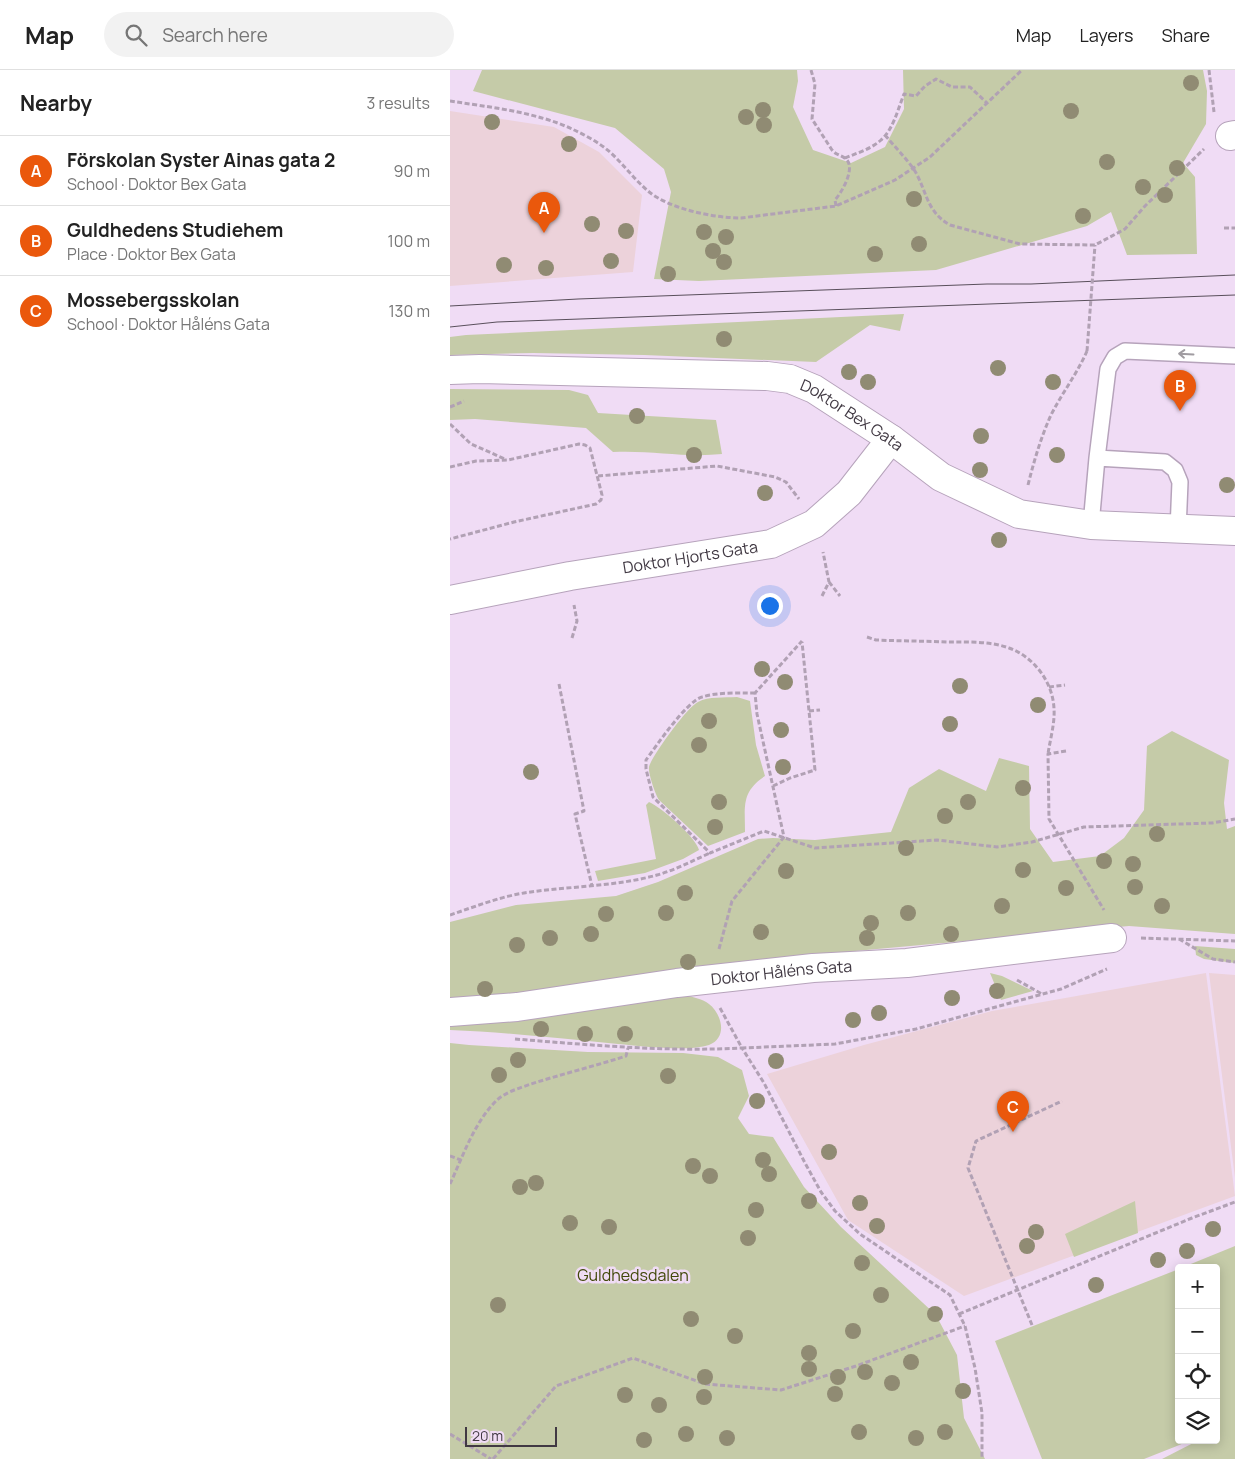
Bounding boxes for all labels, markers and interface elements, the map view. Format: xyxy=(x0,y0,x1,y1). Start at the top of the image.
search box xyxy=(104,12,454,57)
text: Map xyxy=(25,18,74,51)
icon: search xyxy=(122,21,150,49)
text: Search here xyxy=(162,22,268,48)
text: Map xyxy=(1016,23,1051,47)
text: Layers xyxy=(1079,23,1133,47)
text: Share xyxy=(1161,23,1210,47)
text: Nearby xyxy=(20,89,92,117)
text: 3 results xyxy=(367,92,430,114)
text: Förskolan Syster Ainas gata 2 xyxy=(67,147,335,173)
text: A xyxy=(31,160,41,182)
text: 90 m xyxy=(394,160,430,182)
text: School · Doktor Bex Gata xyxy=(67,173,247,195)
pin: A xyxy=(528,192,560,233)
text: Guldhedens Studiehem xyxy=(67,217,283,243)
text: B xyxy=(31,230,41,252)
text: 100 m xyxy=(387,230,430,252)
text: Place · Doktor Bex Gata xyxy=(67,243,236,265)
text: Mossebergsskolan xyxy=(67,287,239,313)
text: C xyxy=(30,300,42,322)
text: 130 m xyxy=(388,300,430,322)
text: School · Doktor Håléns Gata xyxy=(67,313,270,335)
one-way arrow xyxy=(1179,349,1195,359)
pin: B xyxy=(1164,370,1196,411)
street label: Doktor Bex Gata xyxy=(797,374,908,456)
street label: Doktor Hjorts Gata xyxy=(621,535,759,578)
your location xyxy=(757,593,783,619)
street label: Doktor Håléns Gata xyxy=(710,955,853,990)
pin: C xyxy=(997,1091,1029,1132)
park label: Guldhedsdalen xyxy=(577,1264,689,1286)
map controls xyxy=(1175,1264,1220,1444)
button: + xyxy=(1175,1264,1220,1309)
button: − xyxy=(1175,1309,1220,1354)
button: locate xyxy=(1175,1354,1220,1399)
button: layers xyxy=(1175,1399,1220,1444)
scale bar xyxy=(465,1424,558,1447)
text: 20 m xyxy=(472,1426,503,1445)

